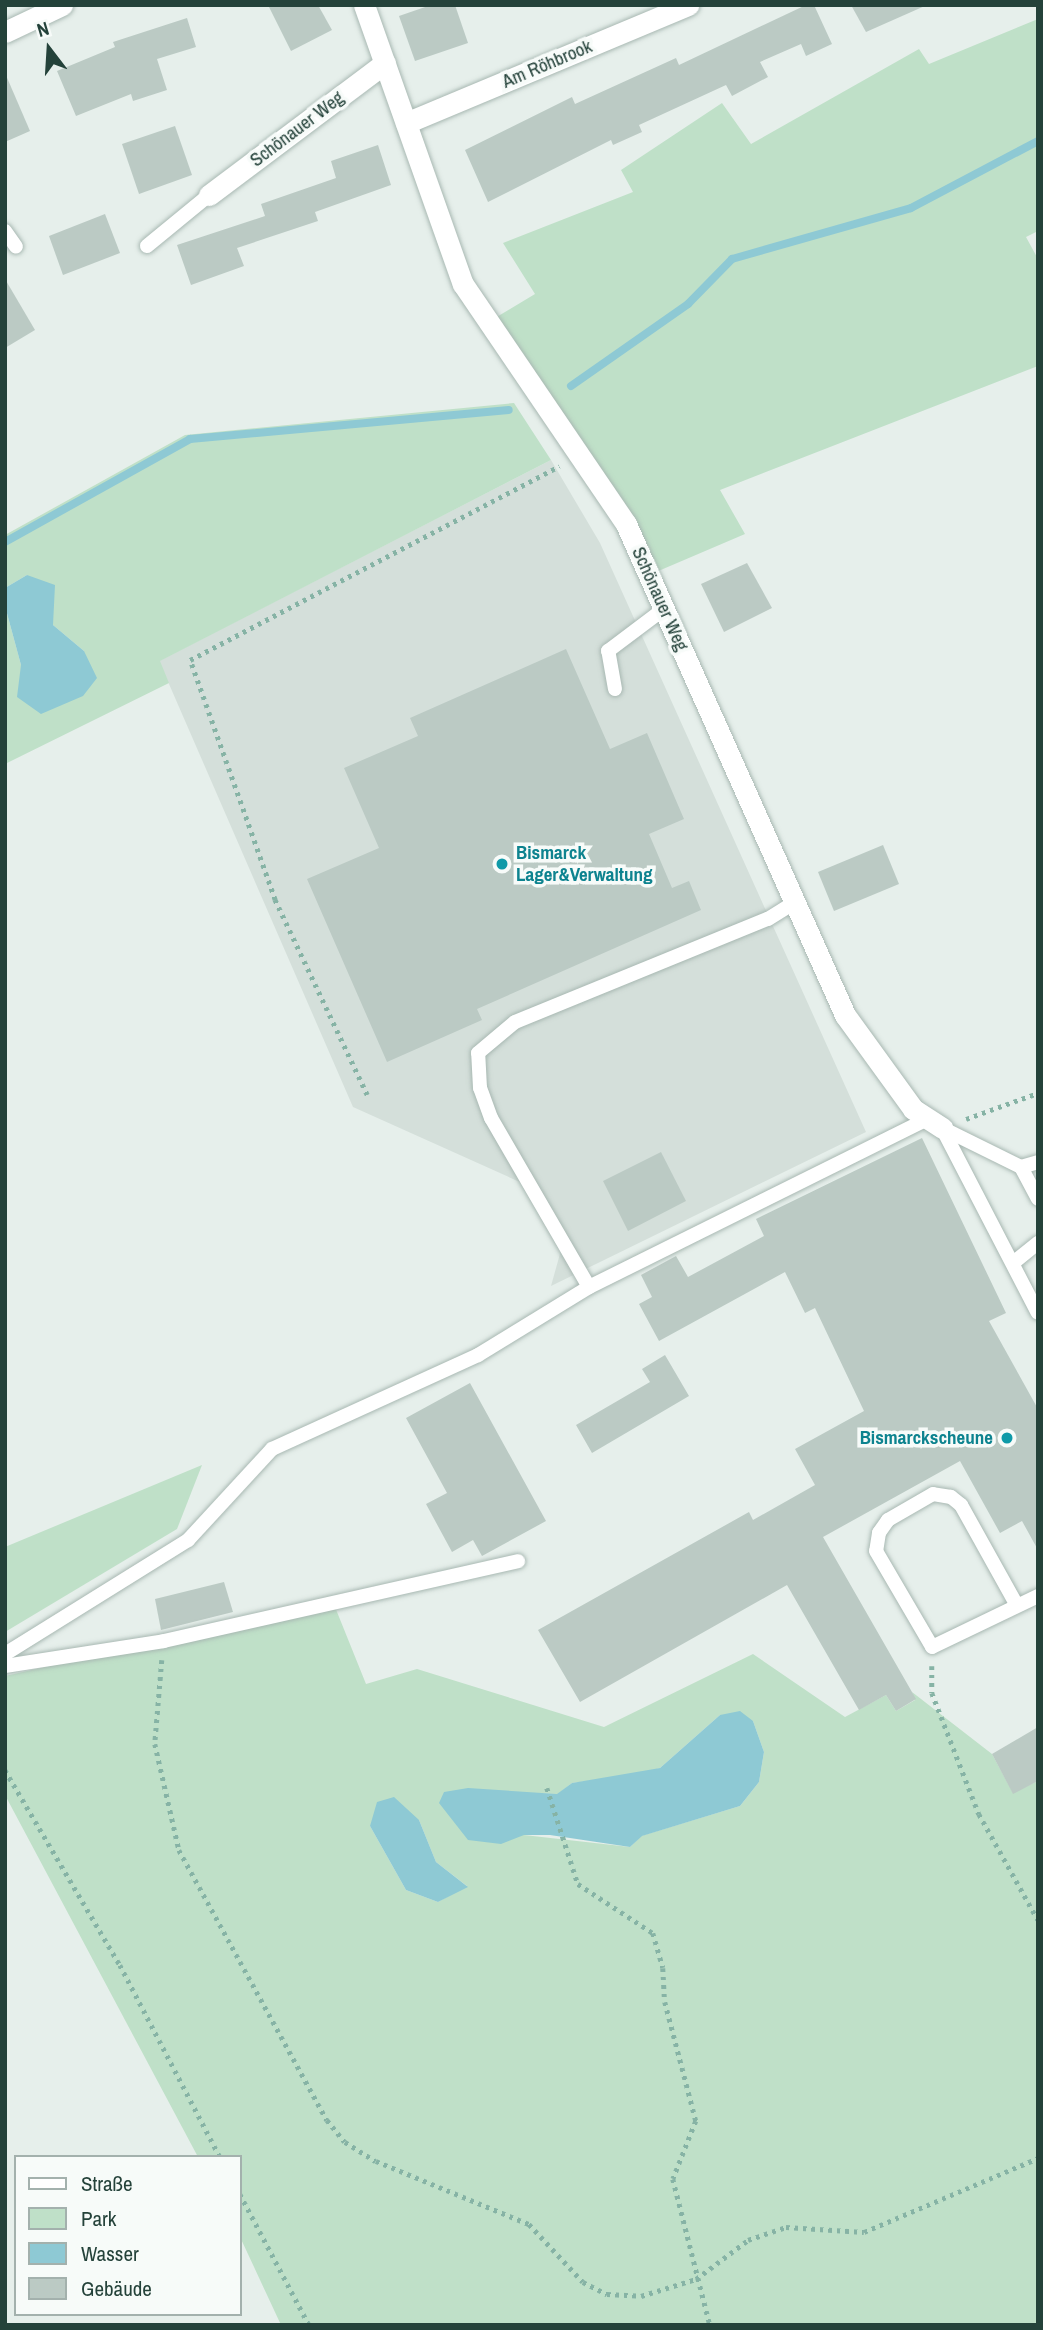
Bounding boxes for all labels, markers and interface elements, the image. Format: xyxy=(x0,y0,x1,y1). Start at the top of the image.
north arrow xyxy=(14,14,84,84)
text: N xyxy=(34,15,52,43)
street label: Am Röhbrook xyxy=(499,35,595,93)
street label: Schönauer Weg xyxy=(246,86,348,172)
street label: Schönauer Weg xyxy=(627,543,693,655)
place label: Bismarck Lager&Verwaltung xyxy=(516,842,653,886)
marker: Bismarck Lager&Verwaltung xyxy=(494,856,510,872)
place label: Bismarckscheune xyxy=(860,1427,993,1449)
marker: Bismarckscheune xyxy=(999,1430,1015,1446)
legend xyxy=(14,2155,242,2316)
text: Straße xyxy=(81,2169,133,2198)
text: Park xyxy=(81,2204,116,2233)
text: Wasser xyxy=(81,2239,139,2268)
text: Gebäude xyxy=(81,2274,152,2303)

